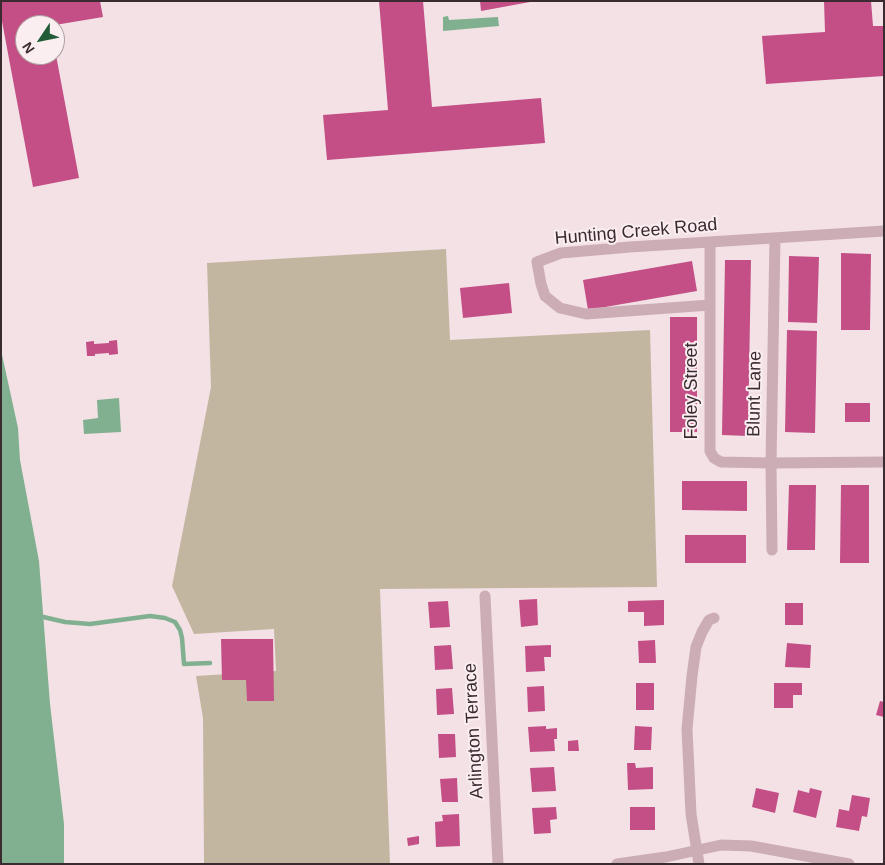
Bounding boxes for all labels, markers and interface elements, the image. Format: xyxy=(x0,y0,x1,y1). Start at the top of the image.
north arrow xyxy=(15,15,65,65)
text: N xyxy=(19,39,38,56)
street label: Hunting Creek Road xyxy=(554,214,718,250)
street label: Foley Street xyxy=(681,342,703,440)
street label: Blunt Lane xyxy=(743,351,767,437)
street label: Arlington Terrace xyxy=(460,662,488,800)

